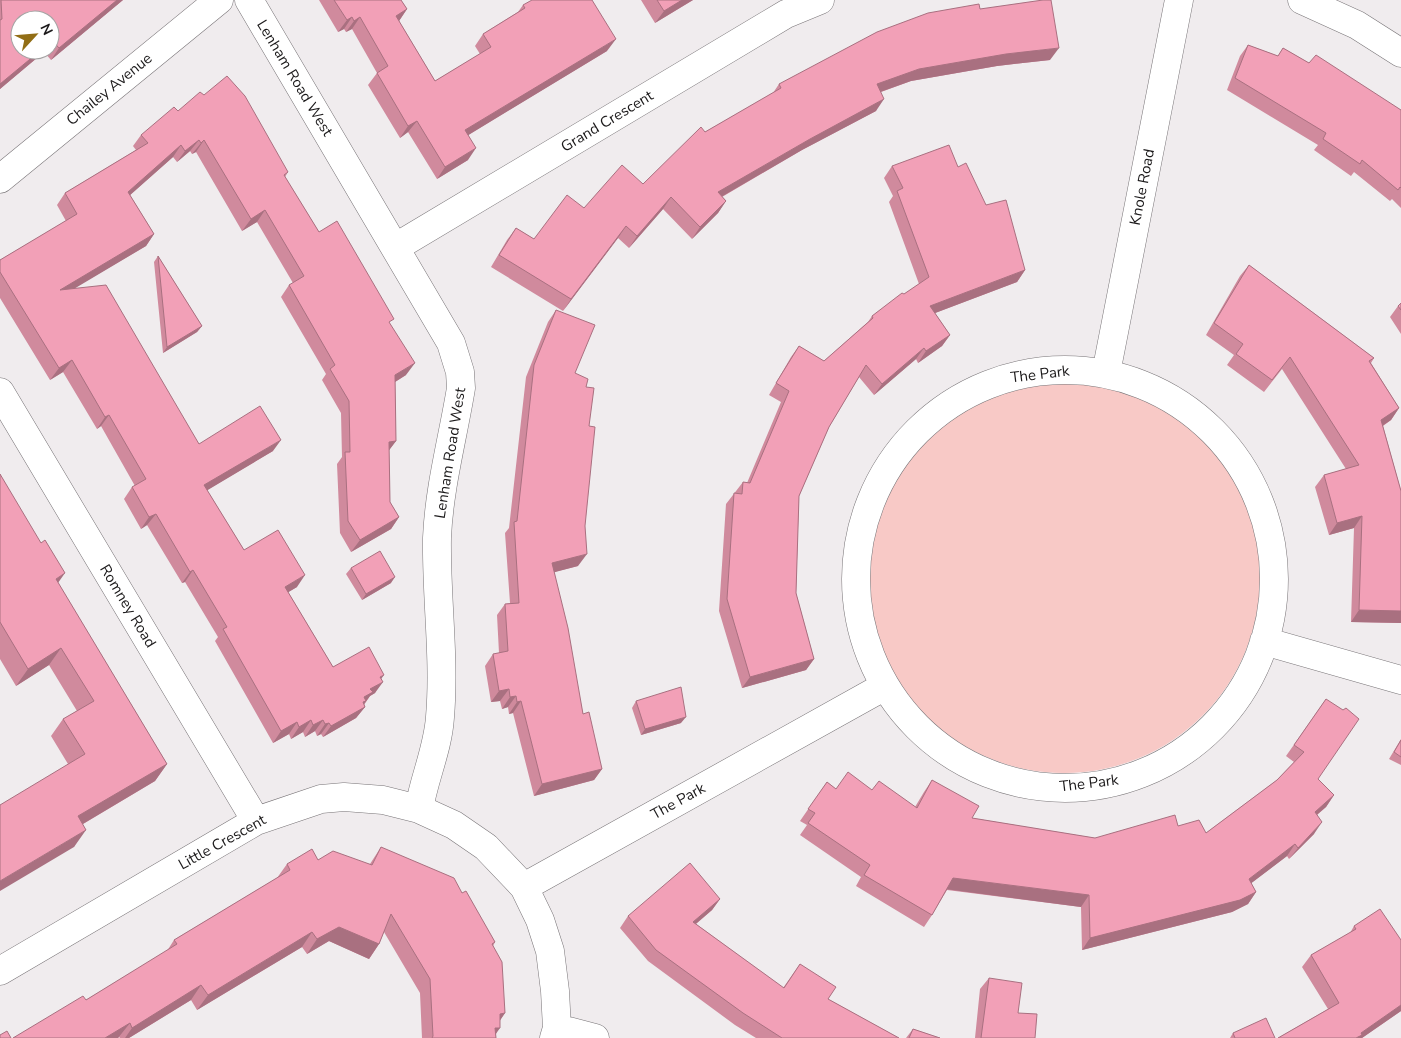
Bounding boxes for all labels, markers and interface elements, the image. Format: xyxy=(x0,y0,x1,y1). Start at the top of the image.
north arrow xyxy=(10,10,60,60)
street label: Lenham Road West xyxy=(252,16,338,141)
text: N xyxy=(35,21,57,38)
street label: Chailey Avenue xyxy=(62,48,156,130)
street label: Grand Crescent xyxy=(557,85,658,156)
street label: Knole Road xyxy=(1125,147,1159,227)
street label: The Park xyxy=(1009,360,1071,388)
street label: Lenham Road West xyxy=(430,385,470,520)
street label: Romney Road xyxy=(95,561,161,651)
street label: The Park xyxy=(1058,769,1120,797)
street label: The Park xyxy=(647,778,709,824)
street label: Little Crescent xyxy=(175,809,270,874)

